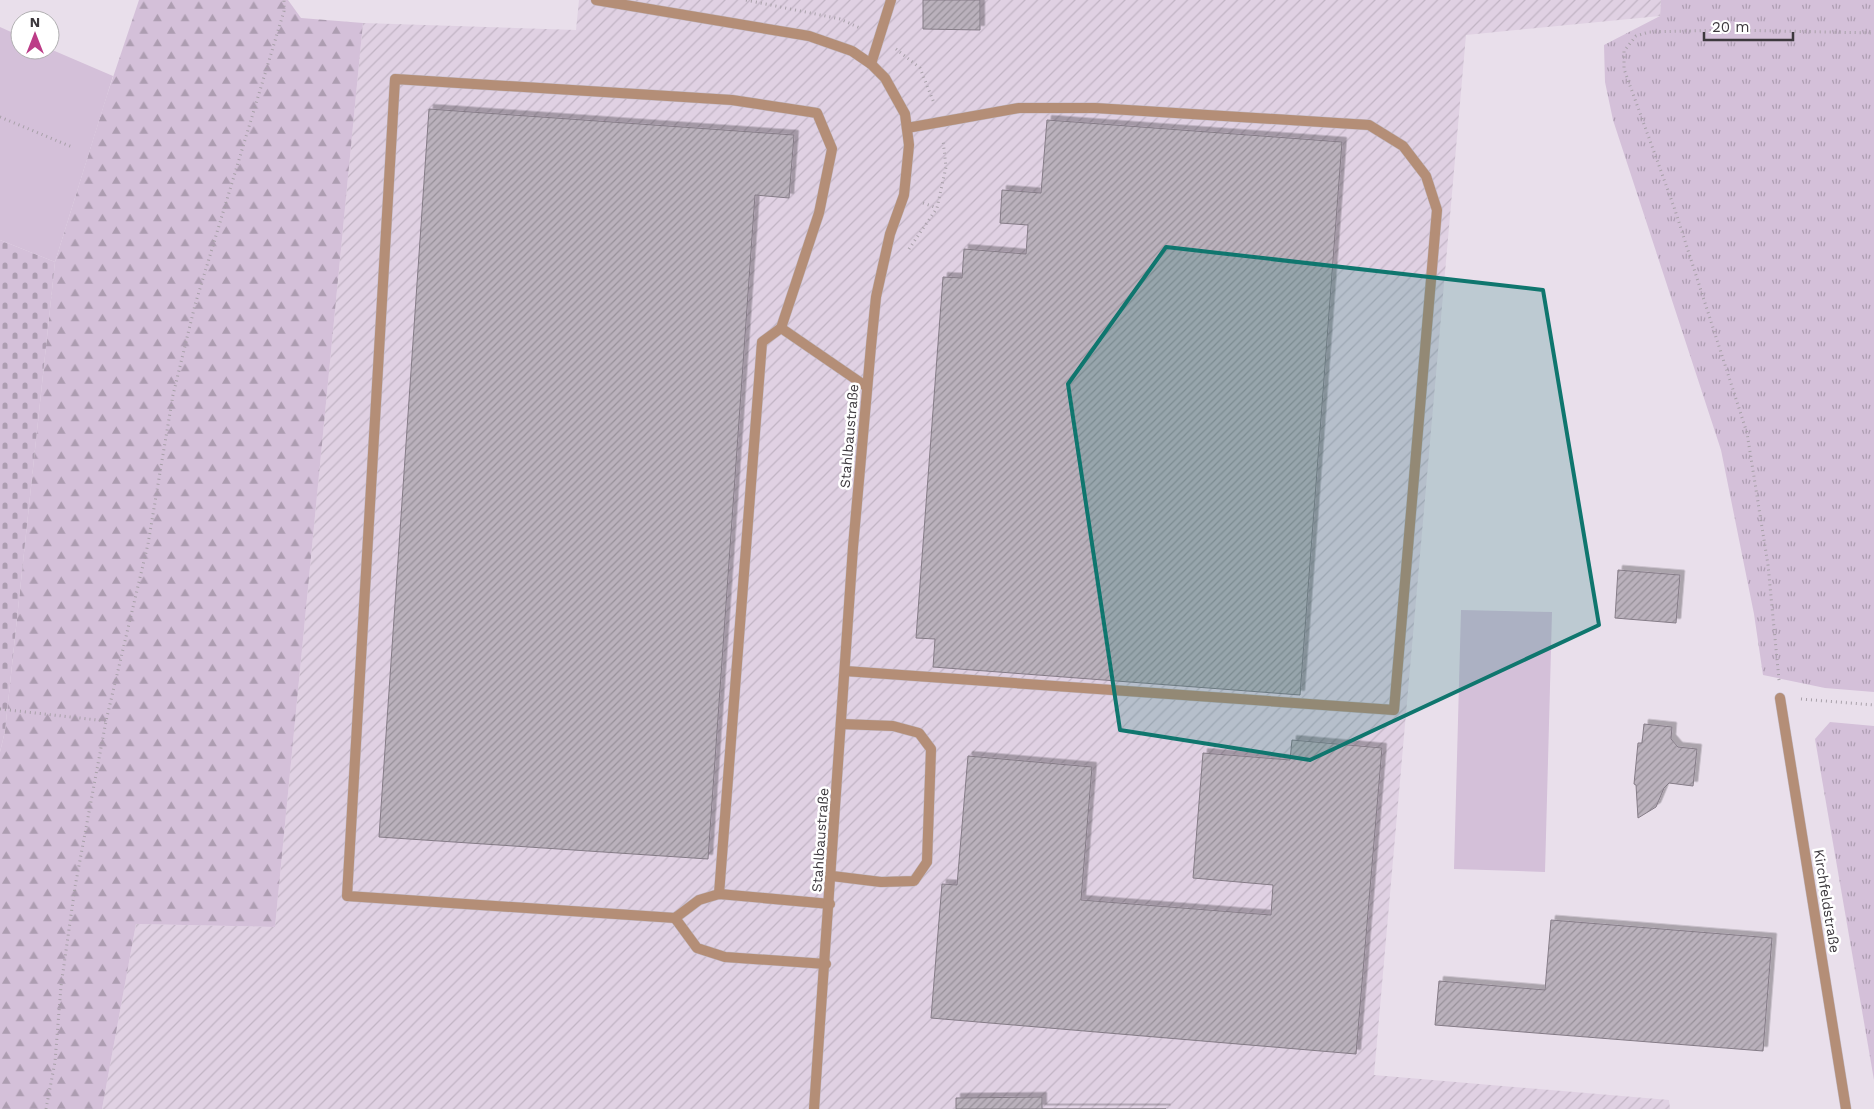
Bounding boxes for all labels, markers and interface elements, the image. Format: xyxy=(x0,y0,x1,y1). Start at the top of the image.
north arrow xyxy=(10,10,60,60)
scale bar xyxy=(1704,10,1793,42)
text: N xyxy=(30,14,40,30)
text: 20 m xyxy=(1712,18,1750,36)
street label: Stahlbaustraße xyxy=(836,383,862,489)
street label: Stahlbaustraße xyxy=(808,787,832,893)
street label: Kirchfeldstraße xyxy=(1811,848,1843,954)

